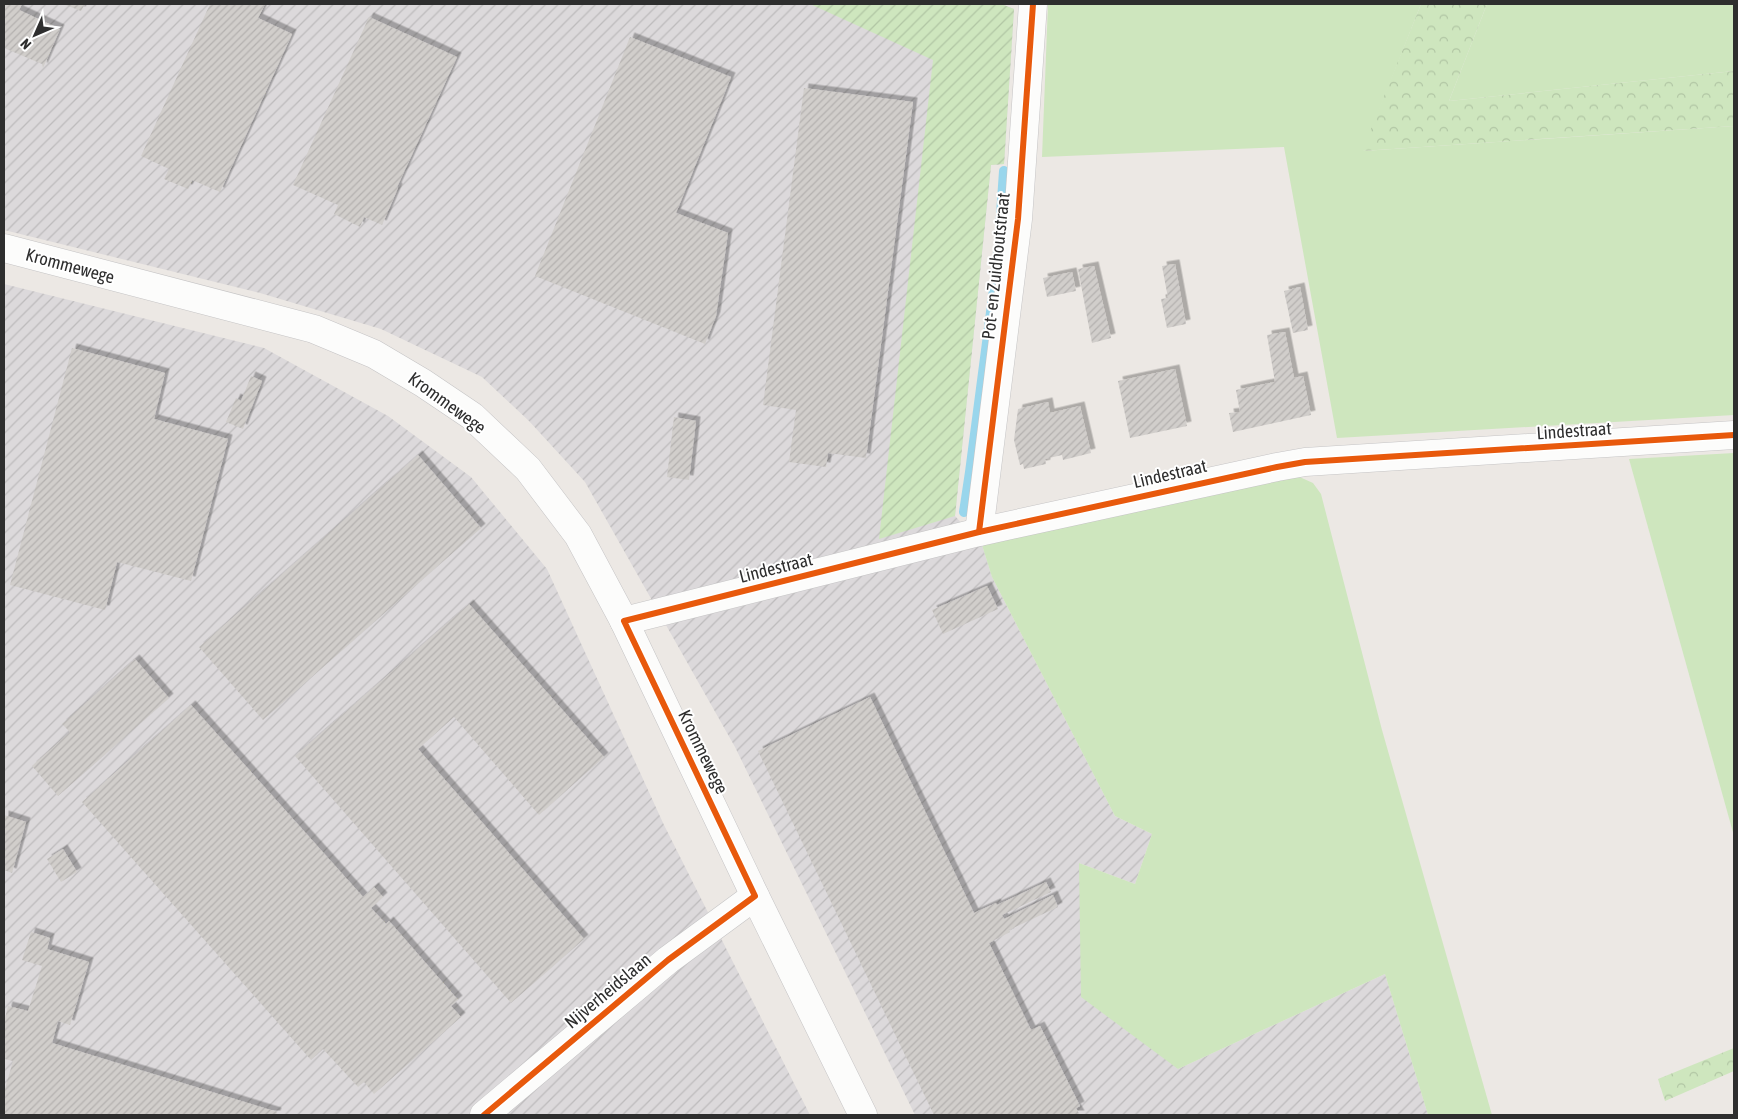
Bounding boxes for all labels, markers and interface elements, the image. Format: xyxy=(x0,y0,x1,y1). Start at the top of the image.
north arrow xyxy=(10,10,60,60)
text: N xyxy=(17,36,34,53)
street label: Pot- en Zuidhoutstraat xyxy=(977,191,1014,340)
street label: Krommewege xyxy=(24,244,117,287)
street label: Krommewege xyxy=(404,367,490,438)
street label: Lindestraat xyxy=(1536,417,1612,444)
street label: Lindestraat xyxy=(1131,455,1209,492)
street label: Lindestraat xyxy=(737,548,815,587)
street label: Krommewege xyxy=(674,706,733,797)
street label: Nijverheidslaan xyxy=(560,949,655,1033)

